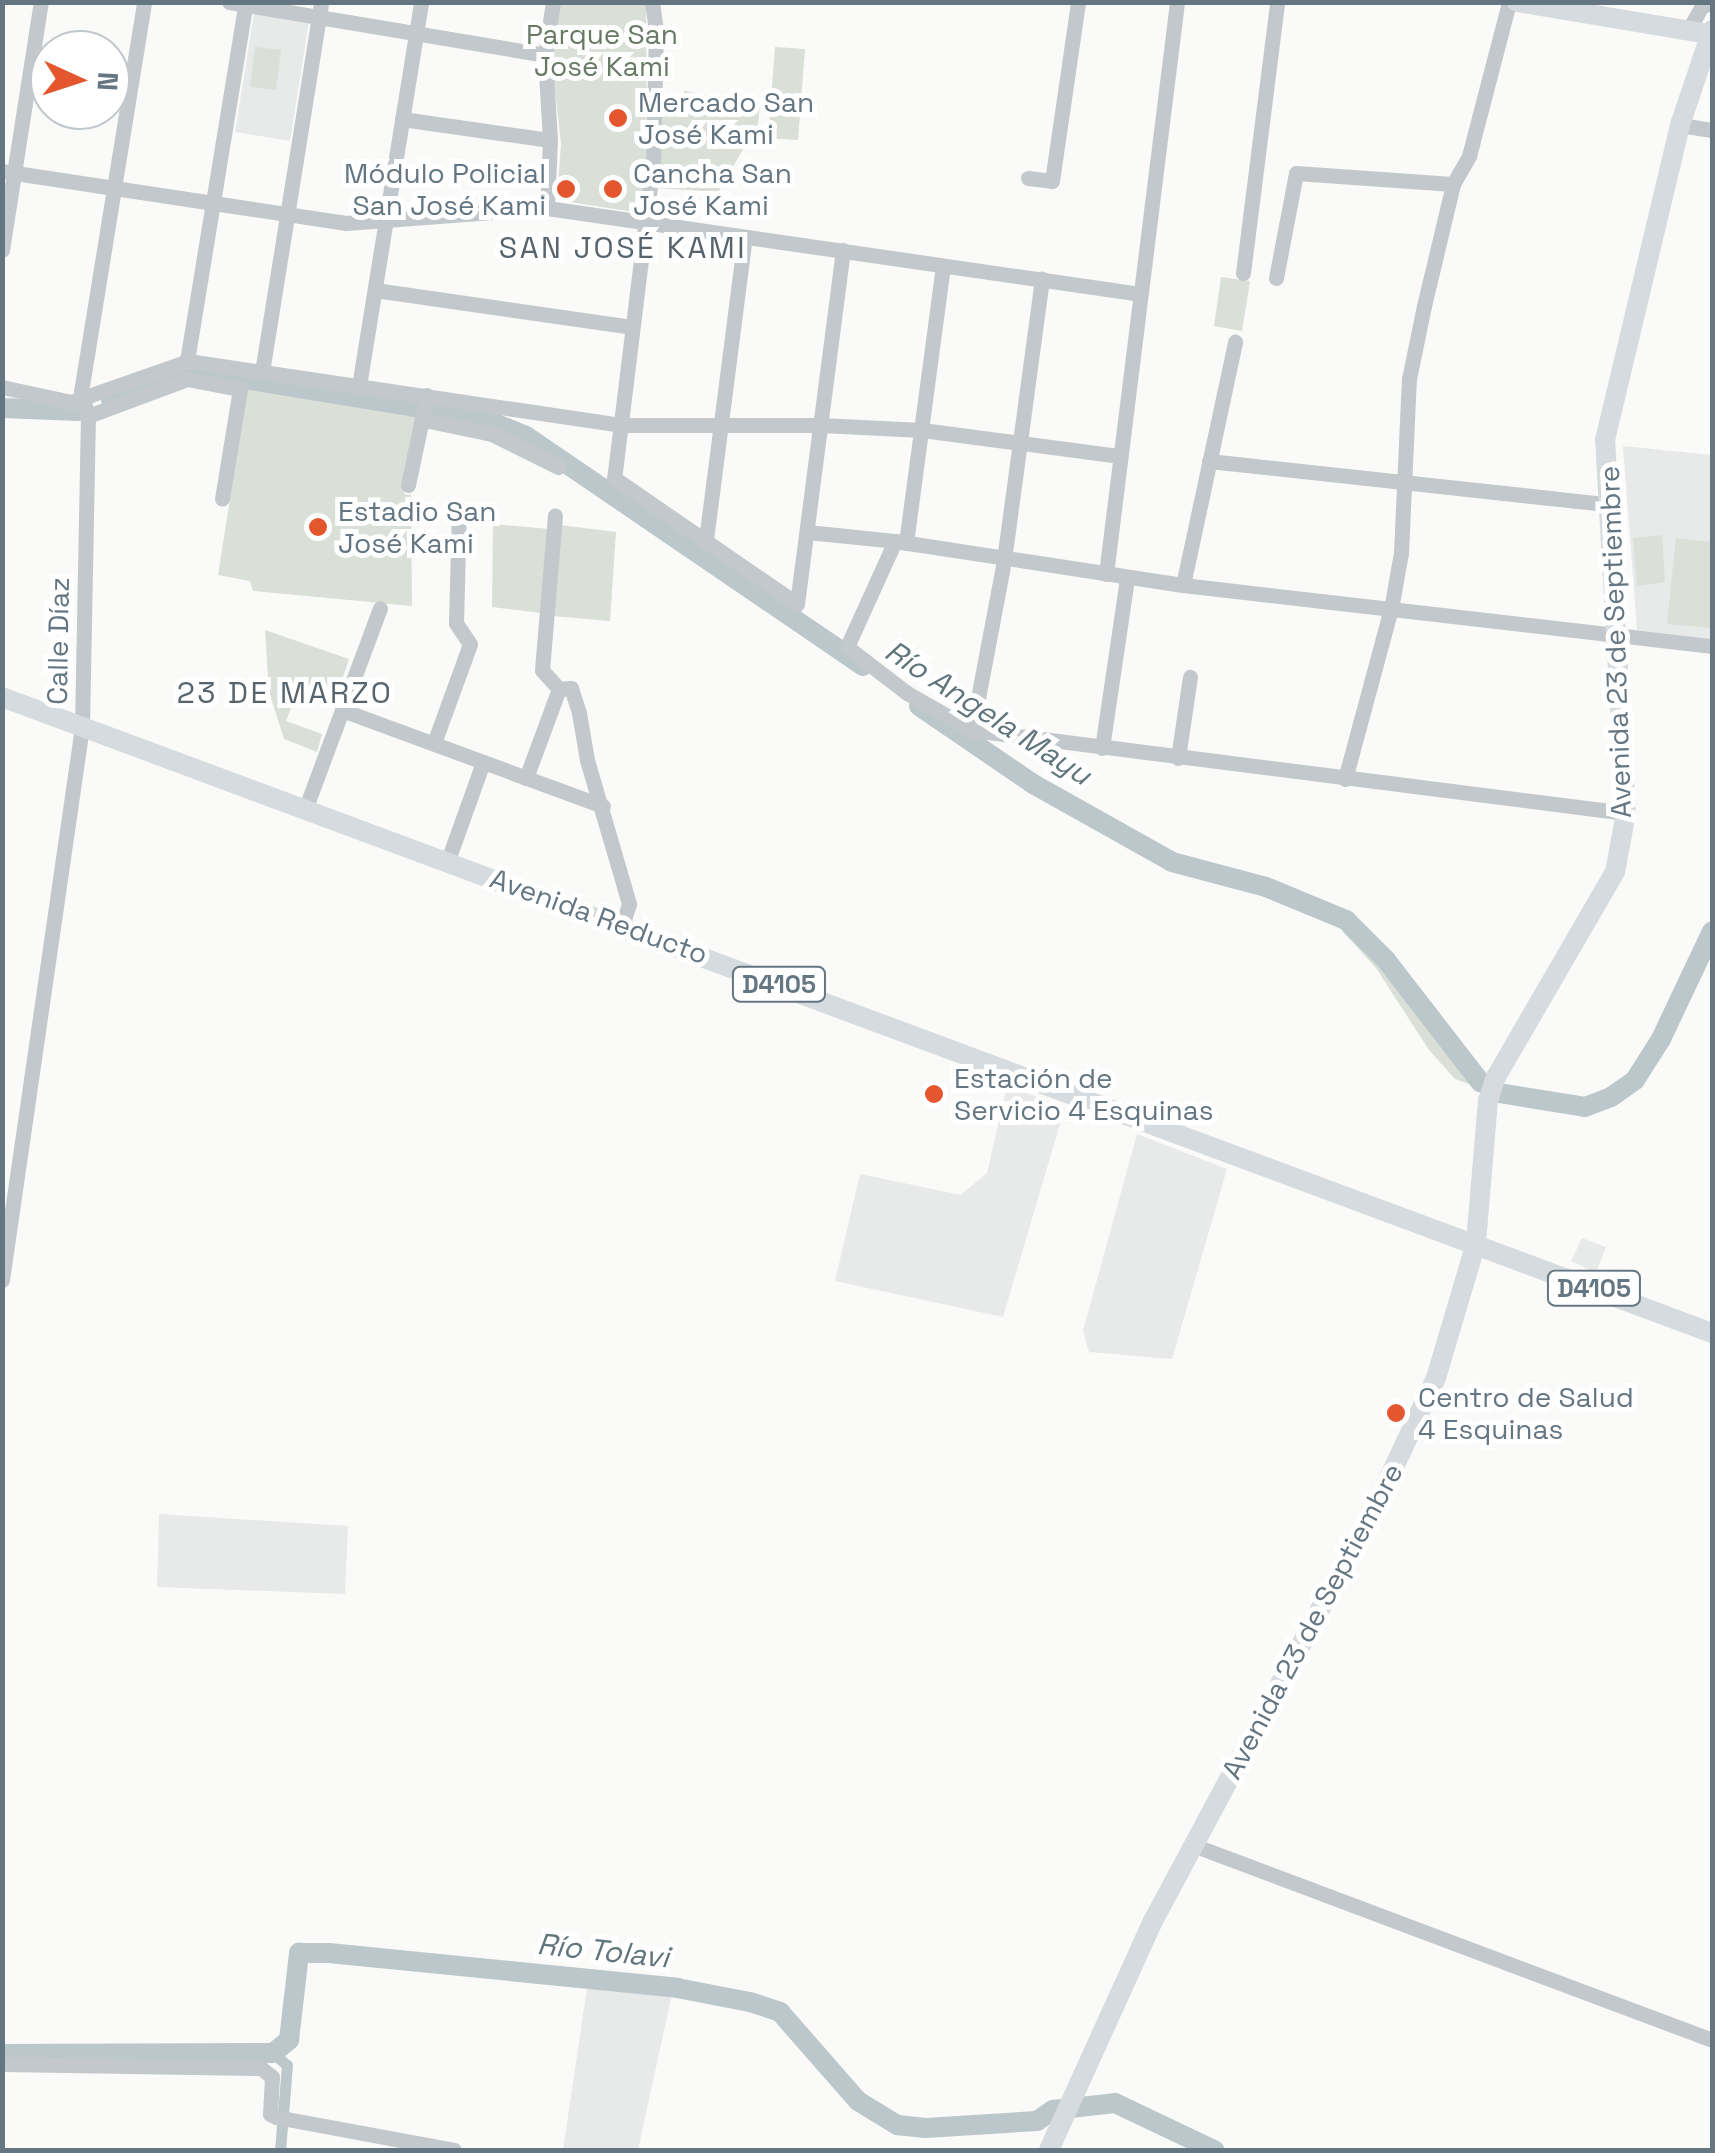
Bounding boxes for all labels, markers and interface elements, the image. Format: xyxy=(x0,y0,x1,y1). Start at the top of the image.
park label: Parque San José Kami xyxy=(526,17,678,83)
north arrow xyxy=(30,30,130,130)
text: N xyxy=(89,71,126,92)
place label: Mercado San José Kami xyxy=(638,85,814,151)
marker: Mercado San José Kami xyxy=(607,107,629,129)
place label: Módulo Policial San José Kami xyxy=(344,156,546,222)
place label: Cancha San José Kami xyxy=(633,156,792,222)
marker: Módulo Policial San José Kami xyxy=(555,178,577,200)
marker: Cancha San José Kami xyxy=(602,178,624,200)
district label: SAN JOSÉ KAMI xyxy=(499,230,747,266)
street label: Avenida 23 de Septiembre xyxy=(1592,465,1638,819)
place label: Estadio San José Kami xyxy=(338,494,497,560)
marker: Estadio San José Kami xyxy=(307,516,329,538)
street label: Calle Díaz xyxy=(40,577,76,705)
water label: Río Angela Mayu xyxy=(878,633,1098,793)
district label: 23 DE MARZO xyxy=(177,675,393,711)
street label: Avenida Reducto xyxy=(486,861,712,971)
road number: D4105 xyxy=(732,964,826,1004)
place label: Estación de Servicio 4 Esquinas xyxy=(954,1061,1214,1127)
marker: Estación de Servicio 4 Esquinas xyxy=(923,1083,945,1105)
road number: D4105 xyxy=(1546,1268,1642,1308)
place label: Centro de Salud 4 Esquinas xyxy=(1418,1380,1634,1446)
marker: Centro de Salud 4 Esquinas xyxy=(1383,1400,1409,1426)
street label: Avenida 23 de Septiembre xyxy=(1214,1457,1410,1785)
water label: Río Tolavi xyxy=(535,1926,671,1976)

